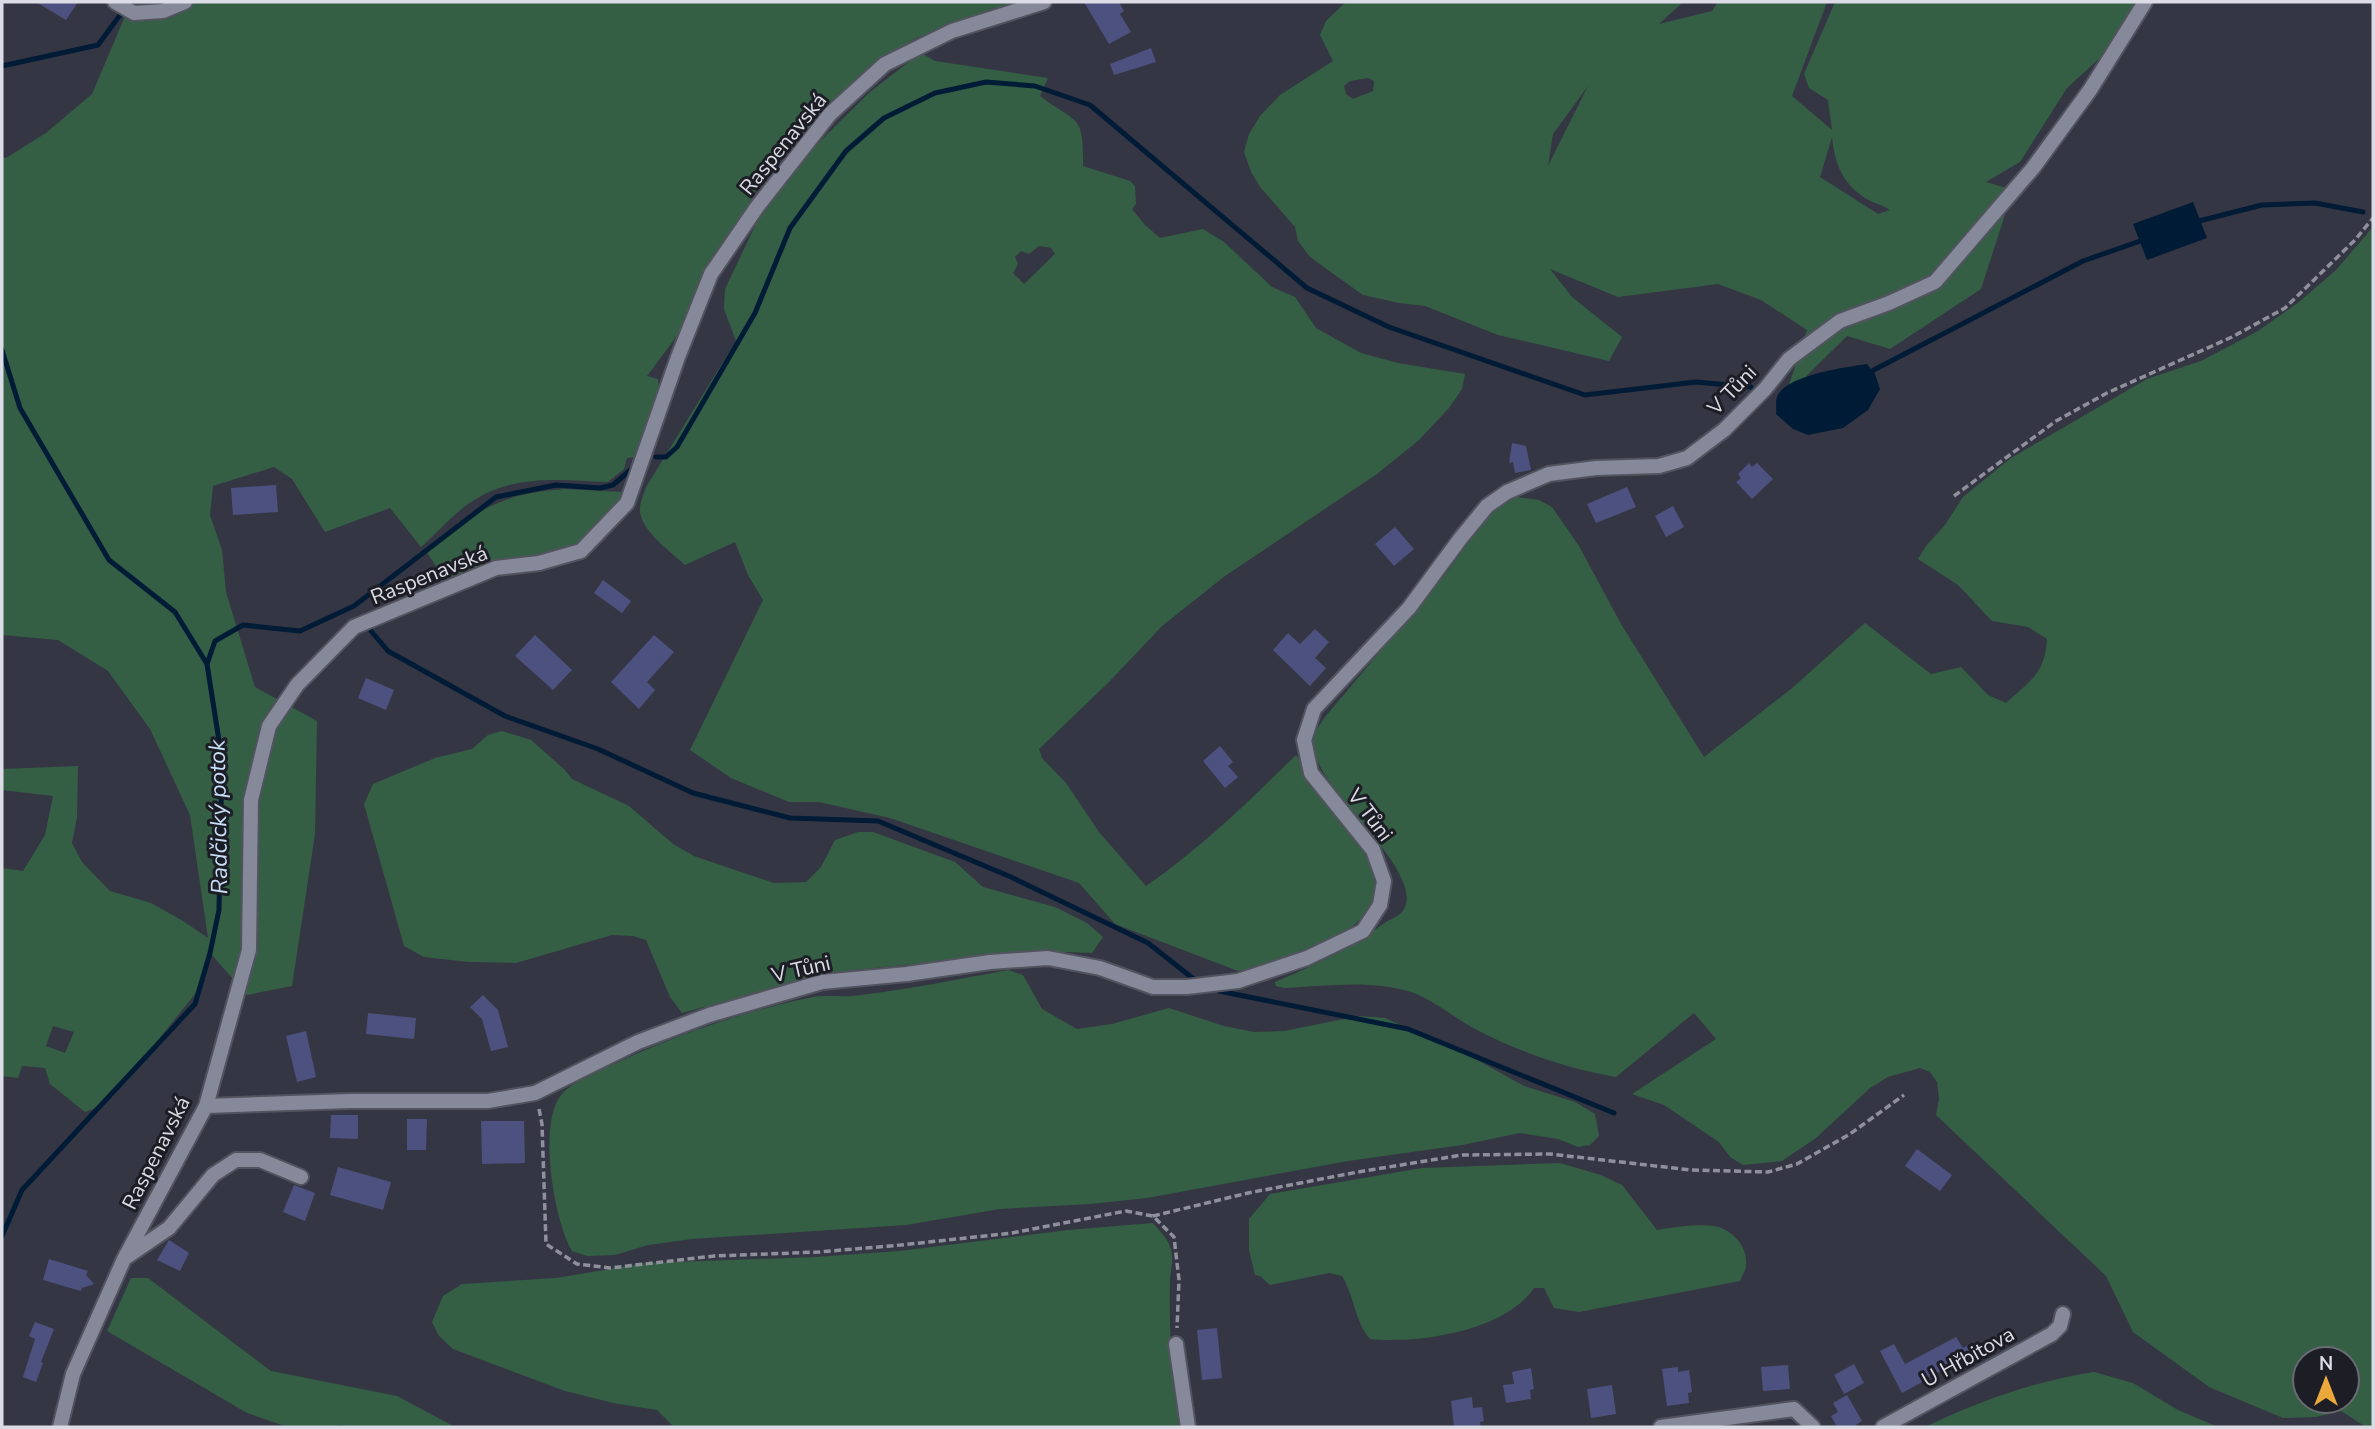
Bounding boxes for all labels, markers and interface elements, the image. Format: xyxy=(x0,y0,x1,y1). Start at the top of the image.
street label: Raspenavská xyxy=(733,87,833,201)
street label: V Tůni xyxy=(1701,359,1763,422)
street label: Raspenavská xyxy=(366,539,492,611)
water label: Radčický potok xyxy=(202,739,235,895)
street label: V Tůni xyxy=(1340,782,1399,847)
street label: V Tůni xyxy=(768,949,833,990)
street label: Raspenavská xyxy=(115,1091,197,1215)
street label: U Hřbitova xyxy=(1917,1320,2019,1394)
north arrow xyxy=(2291,1345,2361,1415)
text: N xyxy=(2319,1351,2333,1377)

